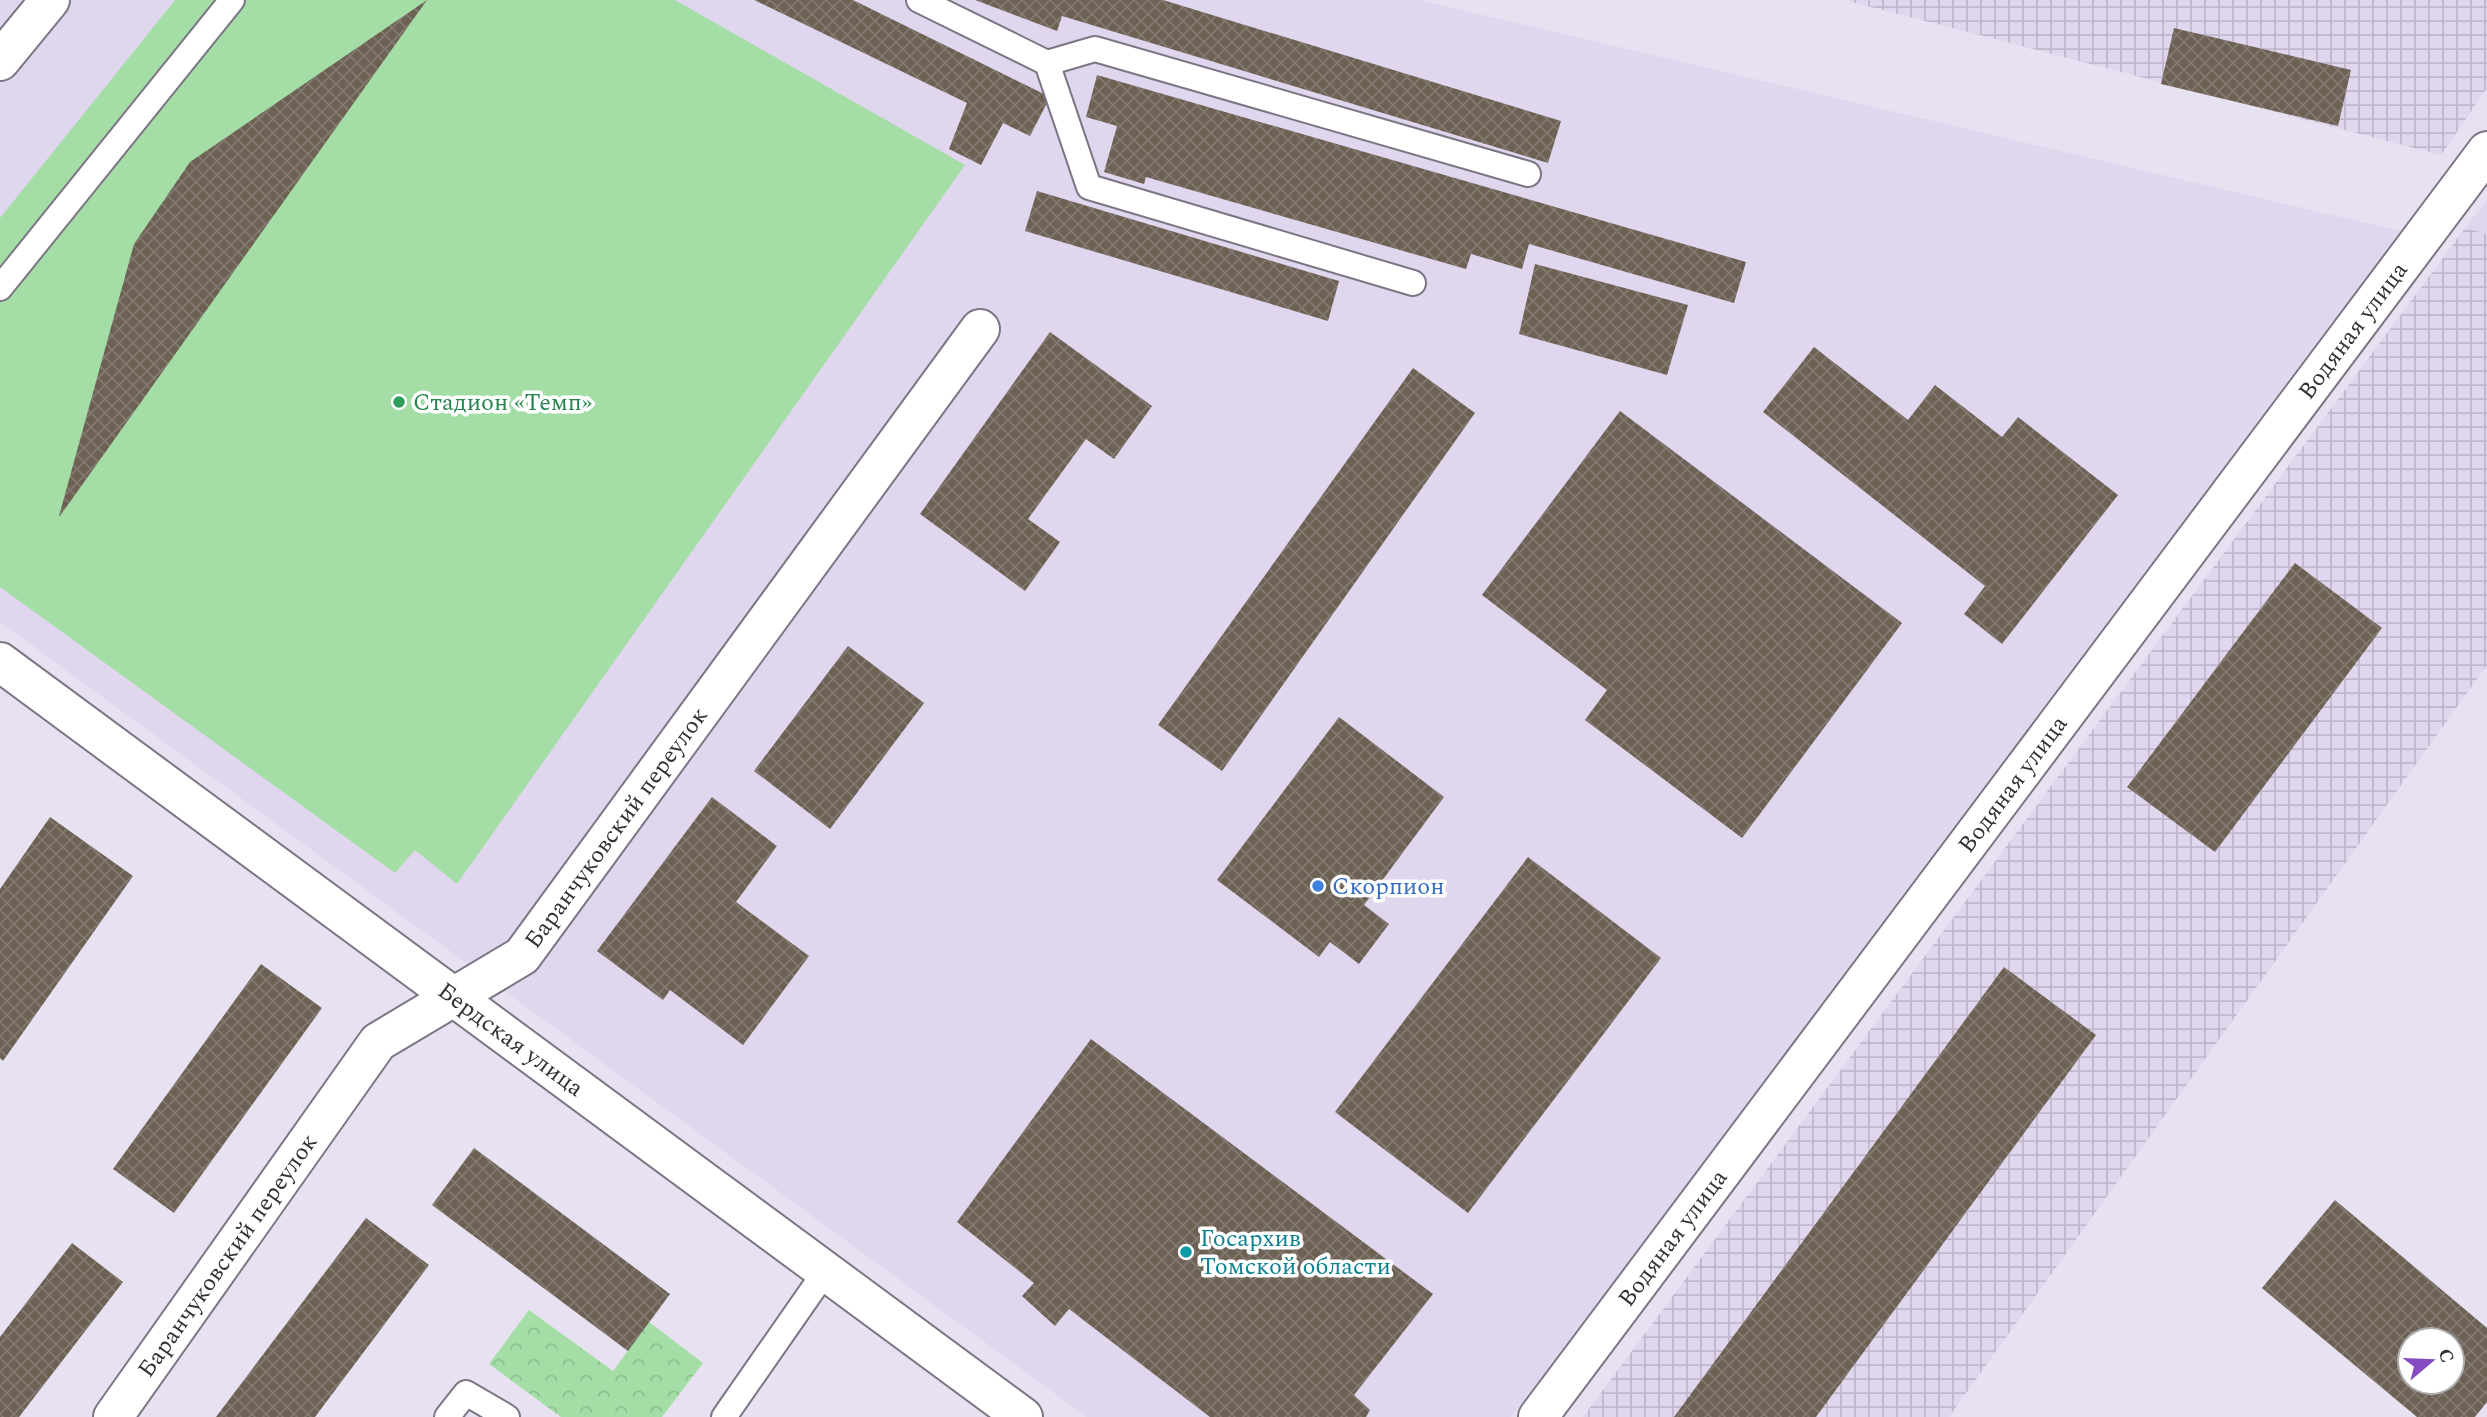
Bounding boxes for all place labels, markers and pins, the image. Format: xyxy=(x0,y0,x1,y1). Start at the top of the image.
place label: Стадион «Темп» xyxy=(413,385,592,421)
marker: Стадион «Темп» xyxy=(391,394,407,410)
place label: Скорпион xyxy=(1332,869,1445,905)
marker: Скорпион xyxy=(1310,878,1326,894)
place label: Госархив Томской области xyxy=(1200,1221,1391,1285)
marker: Госархив Томской области xyxy=(1178,1244,1194,1260)

